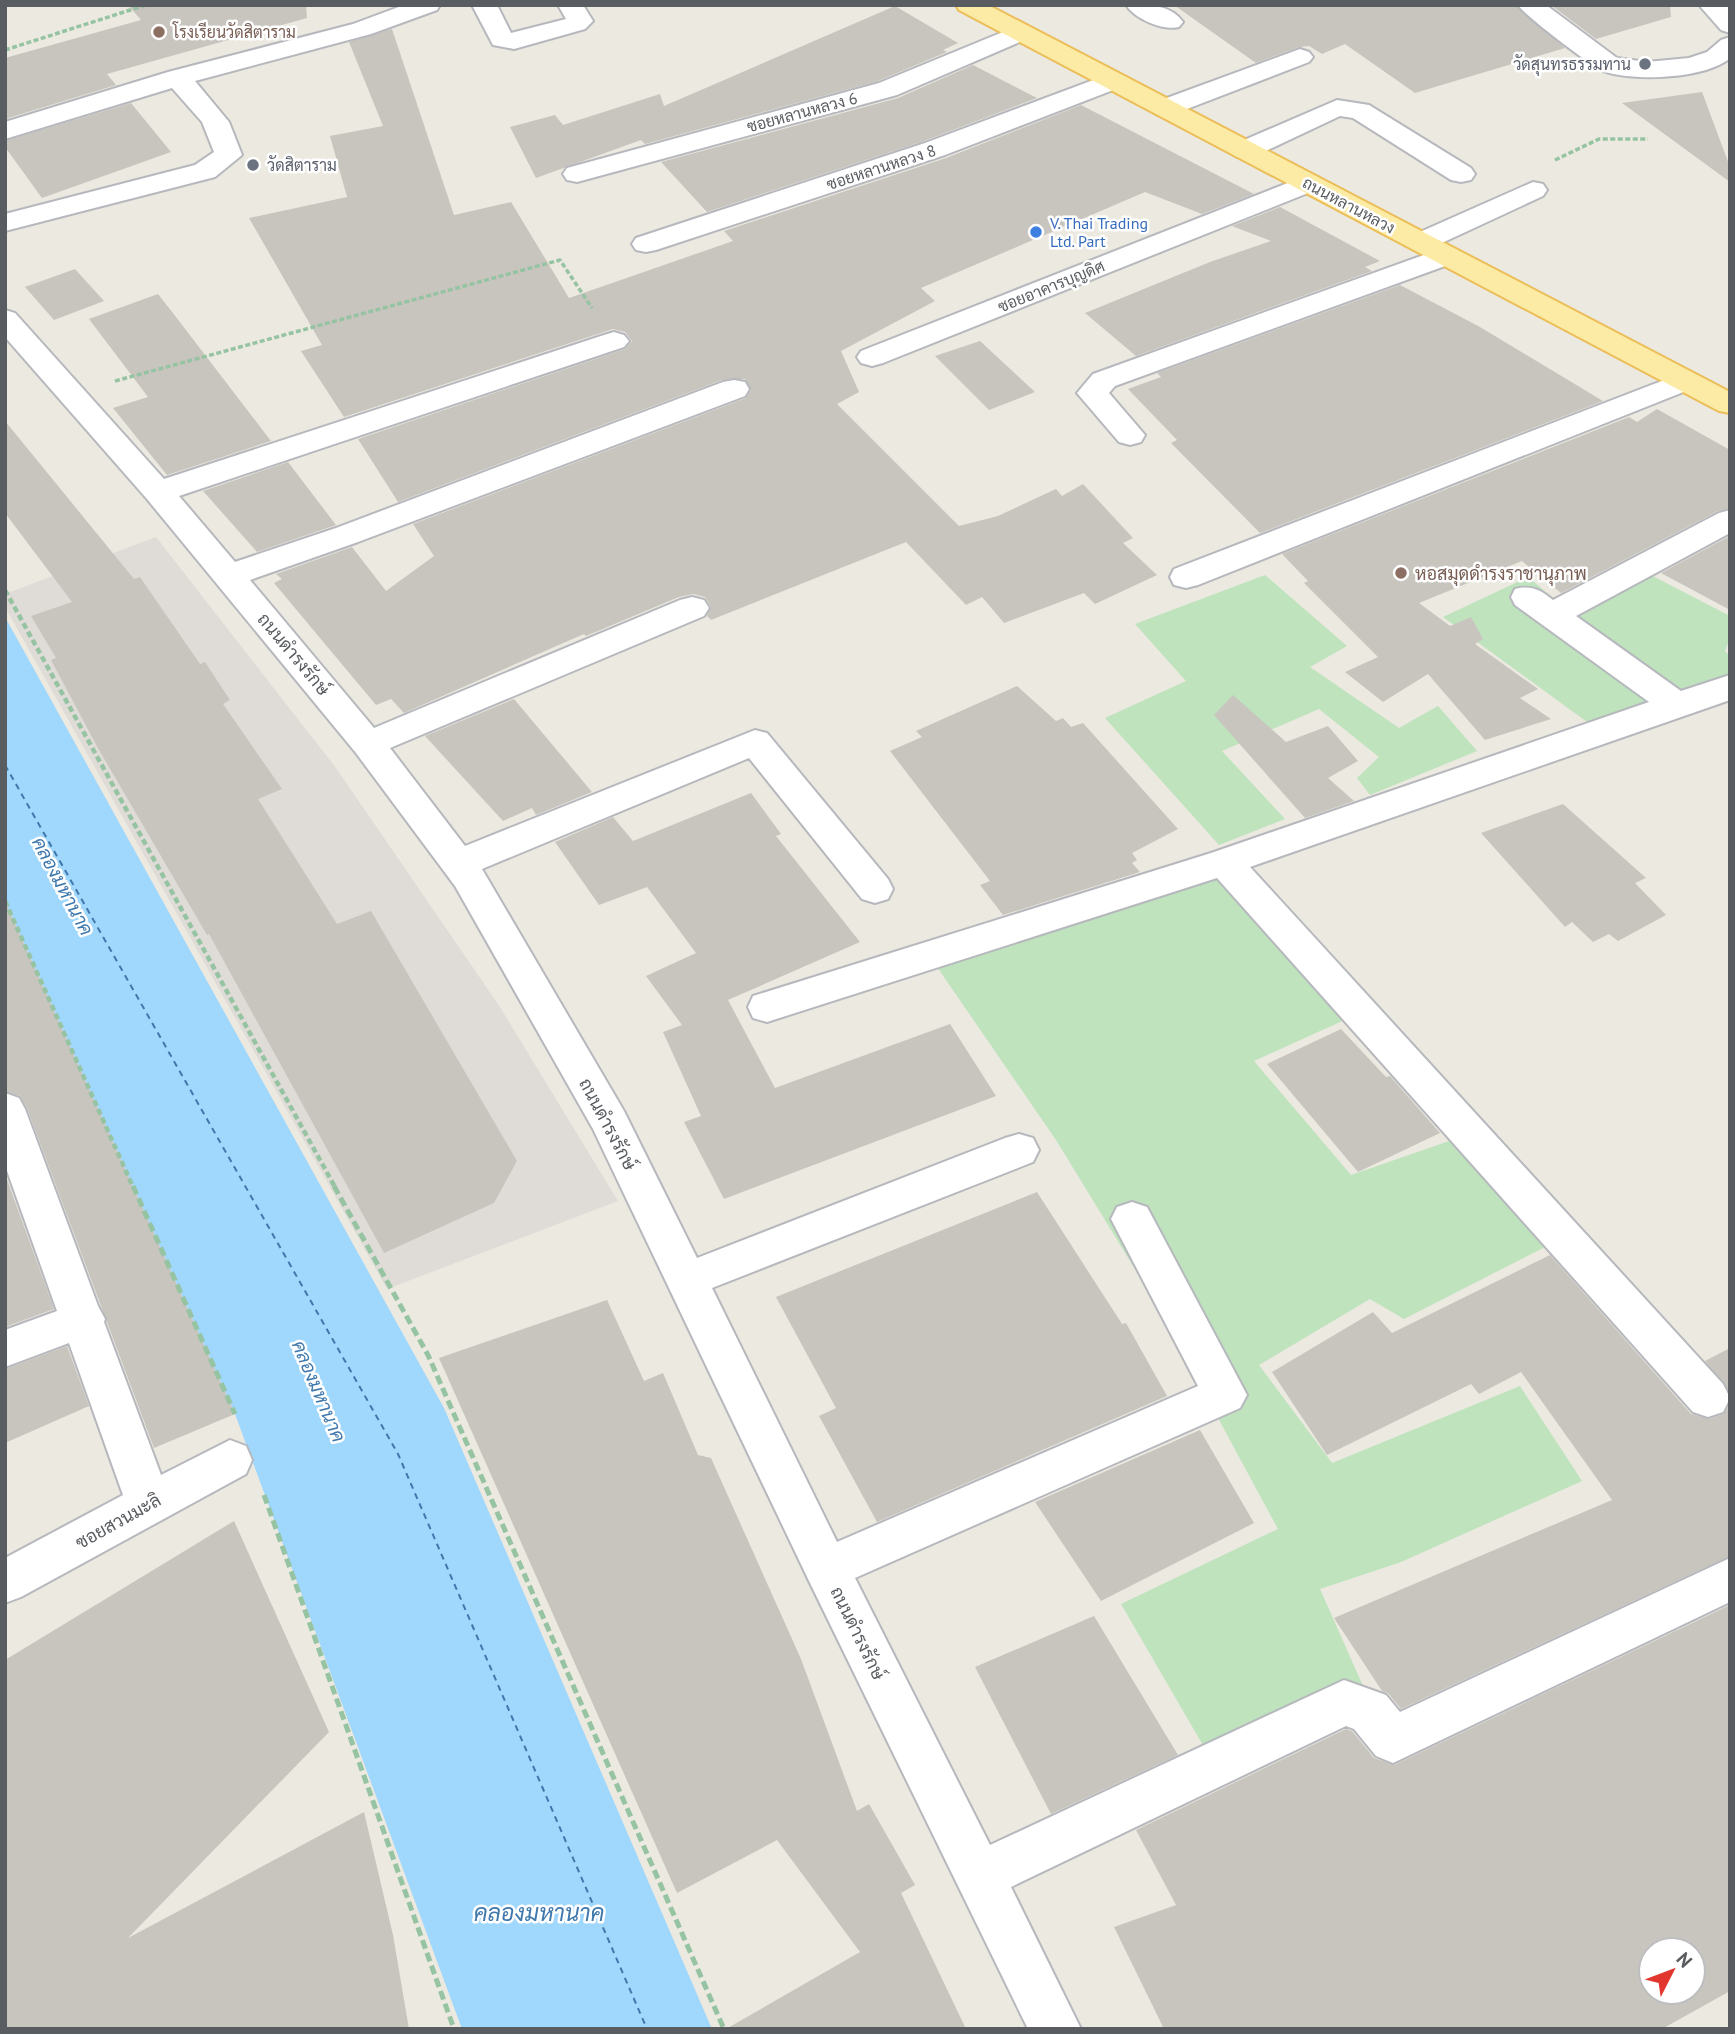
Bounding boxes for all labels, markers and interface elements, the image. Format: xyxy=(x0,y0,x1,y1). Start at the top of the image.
place label: โรงเรียนวัดสิตาราม xyxy=(172,21,296,42)
marker: โรงเรียนวัดสิตาราม xyxy=(151,24,167,40)
place label: วัดสุนทรธรรมทาน xyxy=(1513,54,1631,76)
marker: วัดสุนทรธรรมทาน xyxy=(1637,56,1653,72)
street label: ซอยหลานหลวง 6 xyxy=(744,88,860,136)
street label: ซอยหลานหลวง 8 xyxy=(824,140,938,194)
place label: วัดสิตาราม xyxy=(267,155,337,175)
marker: วัดสิตาราม xyxy=(245,157,261,173)
street label: ถนนหลานหลวง xyxy=(1299,172,1399,238)
place label: V. Thai Trading Ltd. Part xyxy=(1049,213,1148,251)
marker: V. Thai Trading Ltd. Part xyxy=(1028,224,1044,240)
street label: ซอยอาคารบุญดิศ xyxy=(995,255,1108,318)
place label: หอสมุดดำรงราชานุภาพ xyxy=(1415,562,1587,586)
marker: หอสมุดดำรงราชานุภาพ xyxy=(1393,565,1409,581)
street label: ถนนดำรงรักษ์ xyxy=(253,607,337,701)
water label: คลองมหานาค xyxy=(27,833,99,939)
street label: ถนนดำรงรักษ์ xyxy=(574,1074,643,1175)
water label: คลองมหานาค xyxy=(287,1337,351,1445)
street label: ซอยสวนมะลิ xyxy=(71,1488,165,1554)
street label: ถนนดำรงรักษ์ xyxy=(826,1582,892,1684)
water label: คลองมหานาค xyxy=(474,1898,604,1927)
north arrow xyxy=(1637,1936,1707,2006)
text: N xyxy=(1672,1947,1698,1972)

